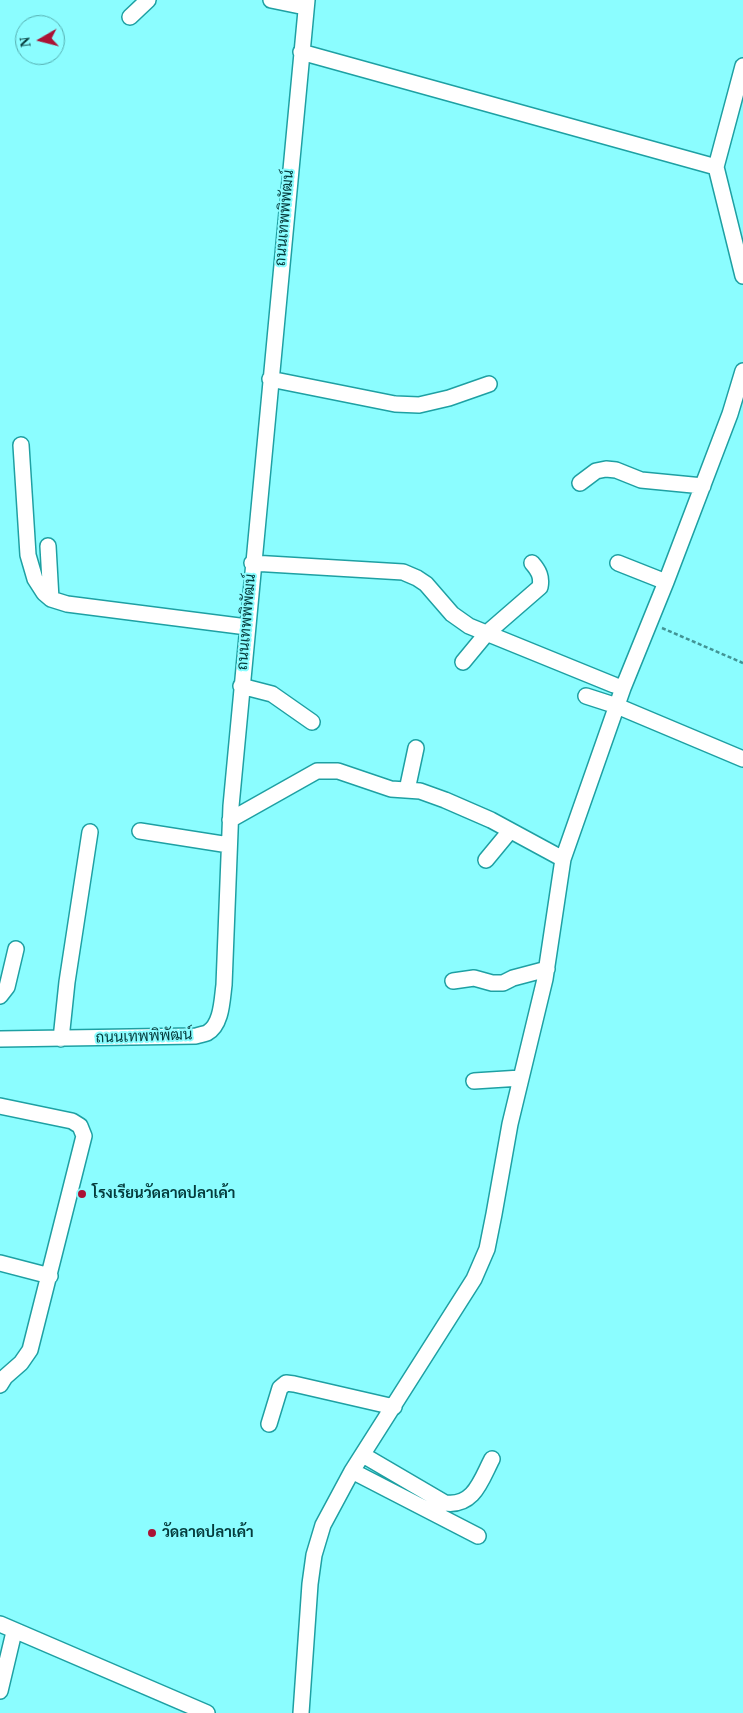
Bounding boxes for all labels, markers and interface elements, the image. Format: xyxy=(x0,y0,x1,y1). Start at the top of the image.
north arrow xyxy=(15,15,65,65)
text: N xyxy=(18,36,34,48)
street label: ถนนเทพพิพัฒน์ xyxy=(272,169,298,267)
street label: ถนนเทพพิพัฒน์ xyxy=(234,573,260,671)
street label: ถนนเทพพิพัฒน์ xyxy=(95,1026,193,1048)
place label: โรงเรียนวัดลาดปลาเค้า xyxy=(92,1185,235,1203)
marker: โรงเรียนวัดลาดปลาเค้า xyxy=(76,1188,88,1200)
place label: วัดลาดปลาเค้า xyxy=(162,1524,254,1542)
marker: วัดลาดปลาเค้า xyxy=(146,1527,158,1539)

